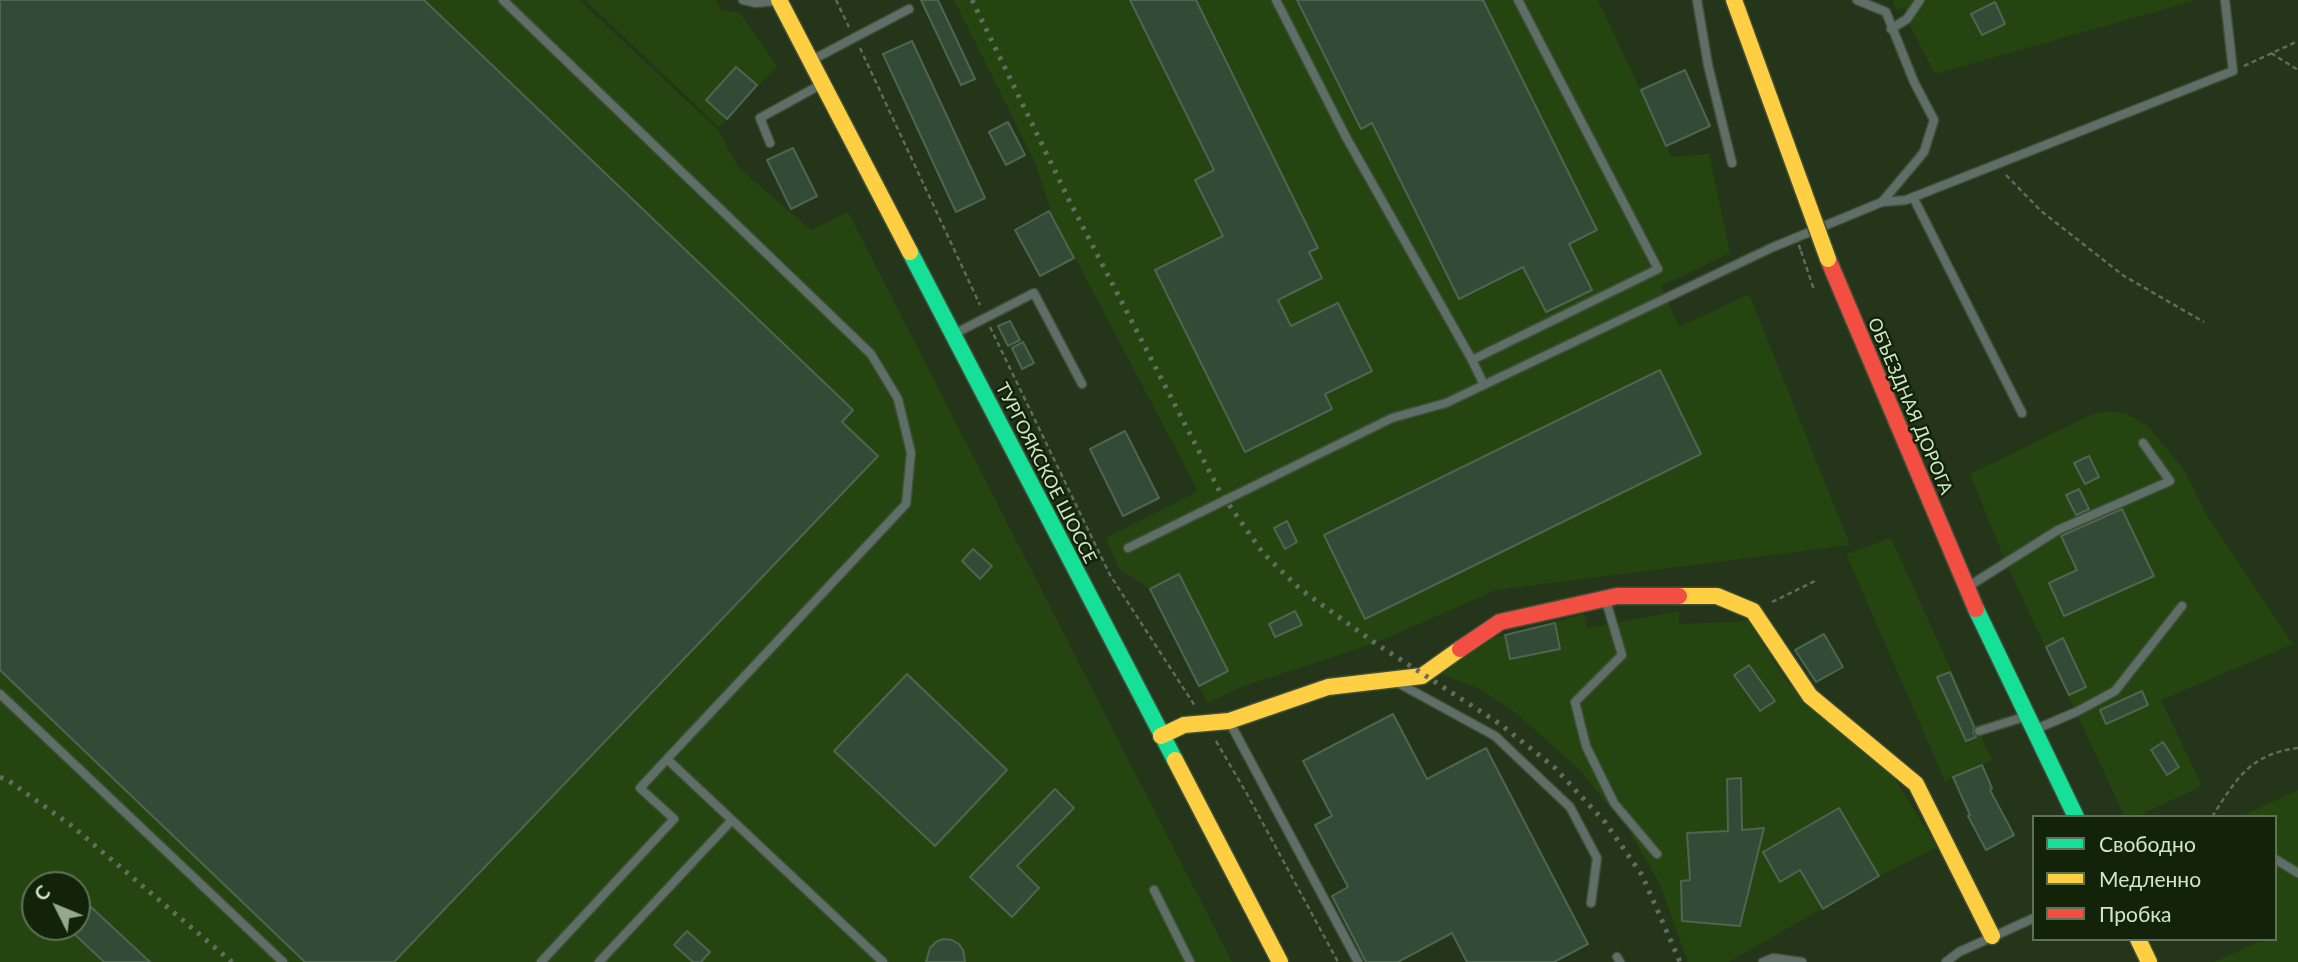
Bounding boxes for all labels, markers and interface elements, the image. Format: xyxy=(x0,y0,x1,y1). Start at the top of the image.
street label: ОБЪЕЗДНАЯ ДОРОГА xyxy=(1863,314,1957,498)
street label: ТУРГОЯКСКОЕ ШОССЕ xyxy=(991,379,1101,567)
legend xyxy=(2032,815,2277,941)
text: Свободно xyxy=(2099,831,2196,856)
text: Медленно xyxy=(2099,866,2201,891)
north arrow xyxy=(21,871,91,941)
text: С xyxy=(29,880,54,905)
text: Пробка xyxy=(2099,901,2172,926)

